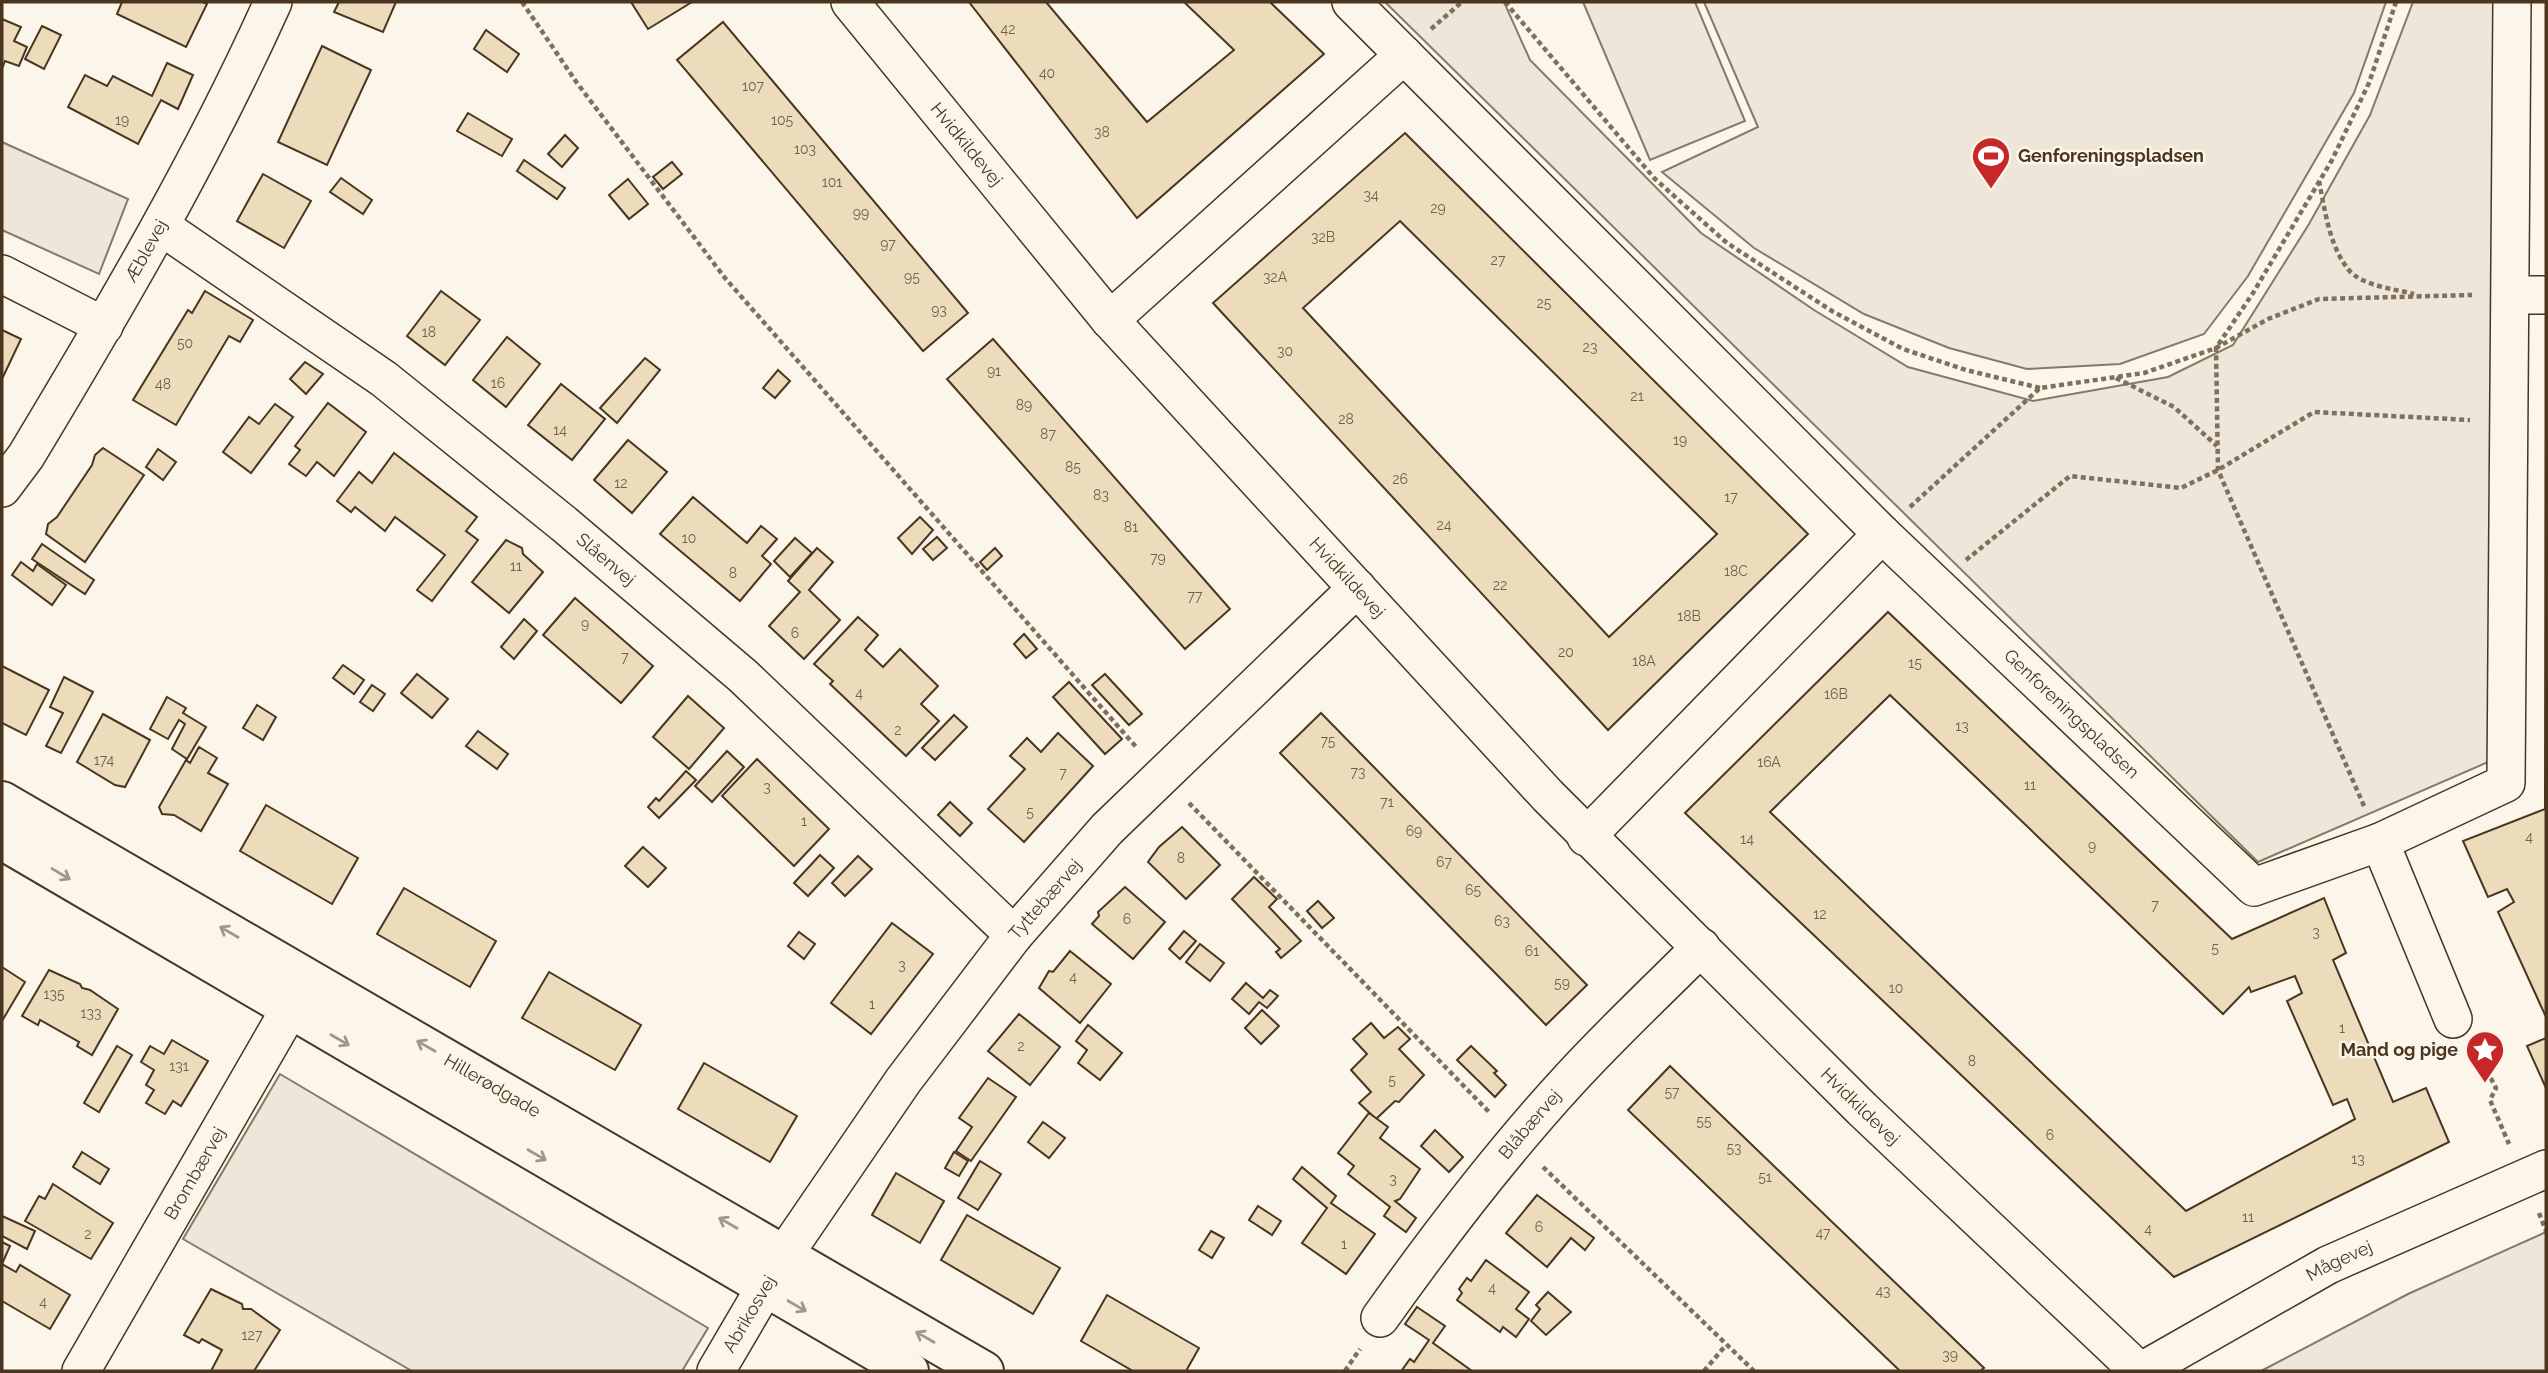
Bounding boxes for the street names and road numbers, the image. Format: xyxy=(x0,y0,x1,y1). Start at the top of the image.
street label: Hvidkildevej xyxy=(926,98,1007,190)
street label: Æblevej xyxy=(120,216,171,286)
street label: Slåenvej xyxy=(572,528,640,590)
street label: Hvidkildevej xyxy=(1305,533,1390,622)
street label: Genforeningspladsen xyxy=(2000,645,2144,783)
street label: Tyttebærvej xyxy=(1004,855,1086,944)
street label: Hillerødgade xyxy=(441,1049,545,1122)
street label: Hvidkildevej xyxy=(1817,1063,1904,1149)
street label: Blåbærvej xyxy=(1494,1085,1565,1163)
street label: Brombærvej xyxy=(160,1123,229,1223)
street label: Mågevej xyxy=(2302,1236,2375,1285)
street label: Abrikosvej xyxy=(718,1272,780,1356)

